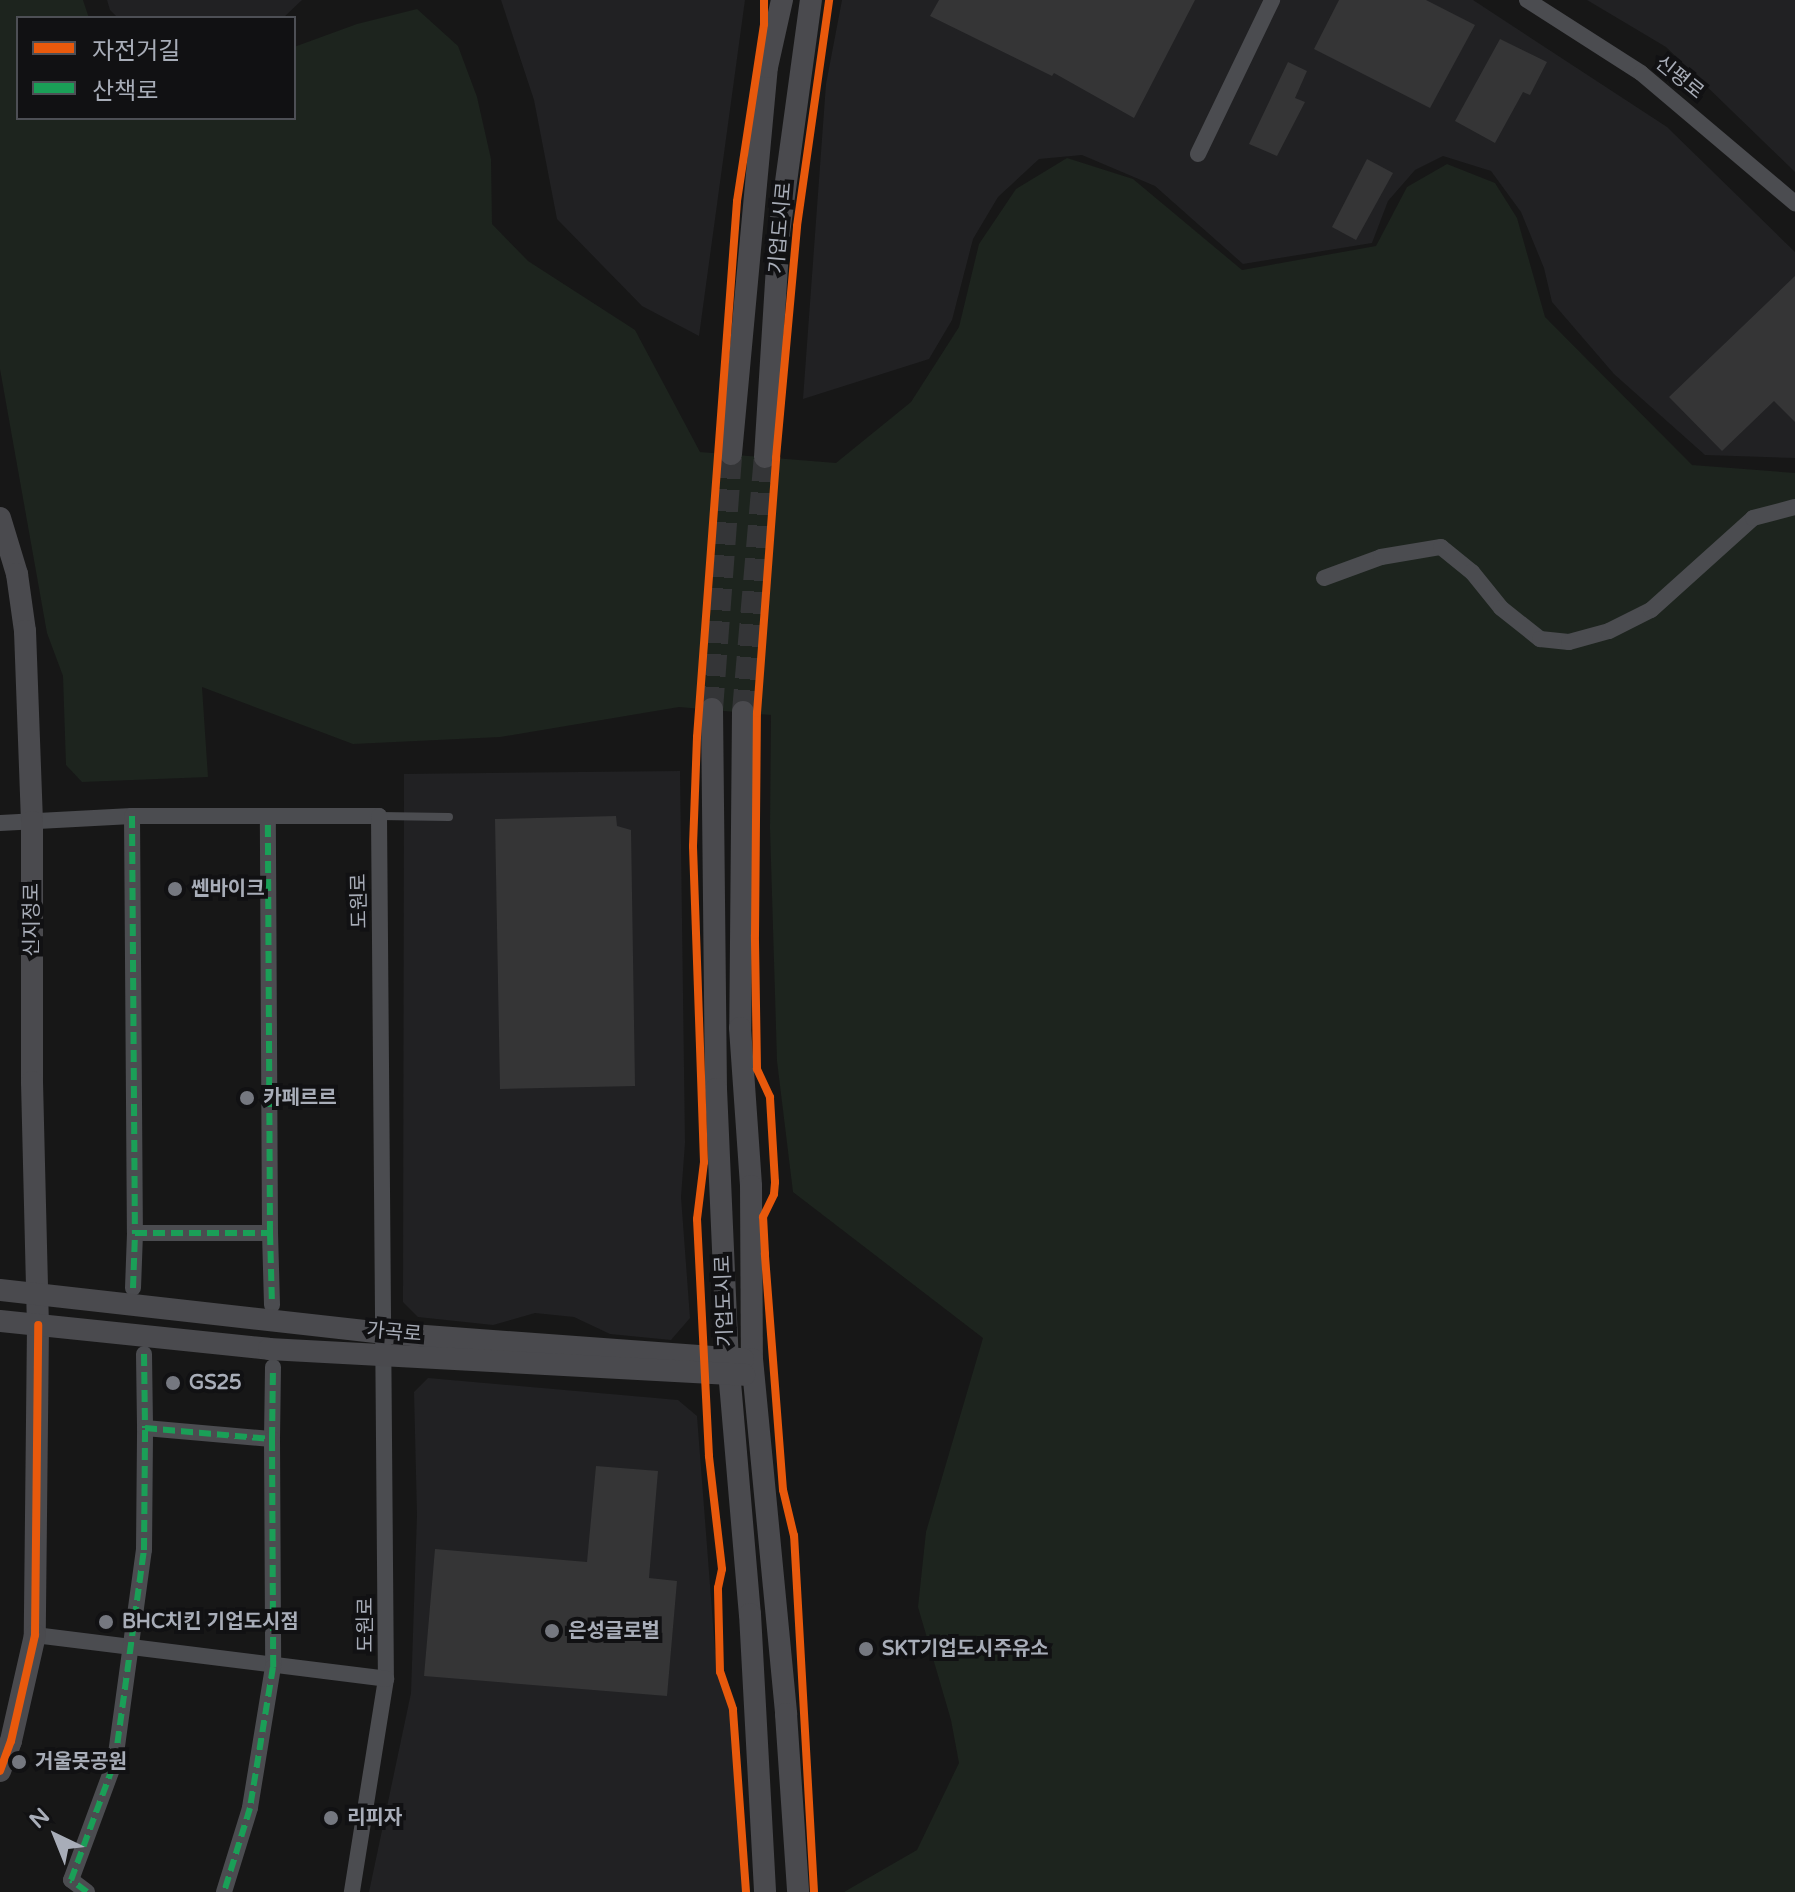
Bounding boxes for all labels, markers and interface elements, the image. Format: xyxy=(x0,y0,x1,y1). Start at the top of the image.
legend xyxy=(16,16,296,120)
text: 자전거길 xyxy=(92,37,180,66)
street label: 신평로 xyxy=(1650,51,1708,105)
text: 산책로 xyxy=(92,77,158,106)
street label: 기업도시로 xyxy=(765,181,797,275)
street label: 도원로 xyxy=(348,873,372,929)
place label: 쎈바이크 xyxy=(191,877,265,901)
marker: 쎈바이크 xyxy=(166,880,184,898)
street label: 신지정로 xyxy=(20,883,44,957)
place label: 카페르르 xyxy=(263,1086,337,1110)
marker: 카페르르 xyxy=(238,1089,256,1107)
street label: 기업도시로 xyxy=(711,1255,739,1347)
street label: 가곡로 xyxy=(365,1319,423,1347)
place label: GS25 xyxy=(189,1371,242,1395)
marker: GS25 xyxy=(164,1374,182,1392)
street label: 도원로 xyxy=(354,1597,378,1653)
place label: BHC치킨 기업도시점 xyxy=(122,1610,299,1634)
marker: BHC치킨 기업도시점 xyxy=(97,1613,115,1631)
place label: 은성글로벌 xyxy=(568,1619,660,1643)
marker: 은성글로벌 xyxy=(543,1622,561,1640)
place label: SKT기업도시주유소 xyxy=(882,1637,1049,1661)
marker: SKT기업도시주유소 xyxy=(857,1640,875,1658)
place label: 거울못공원 xyxy=(35,1750,127,1774)
marker: 거울못공원 xyxy=(10,1753,28,1771)
north arrow xyxy=(16,1796,96,1876)
text: N xyxy=(24,1803,55,1834)
place label: 리피자 xyxy=(347,1806,402,1830)
marker: 리피자 xyxy=(322,1809,340,1827)

